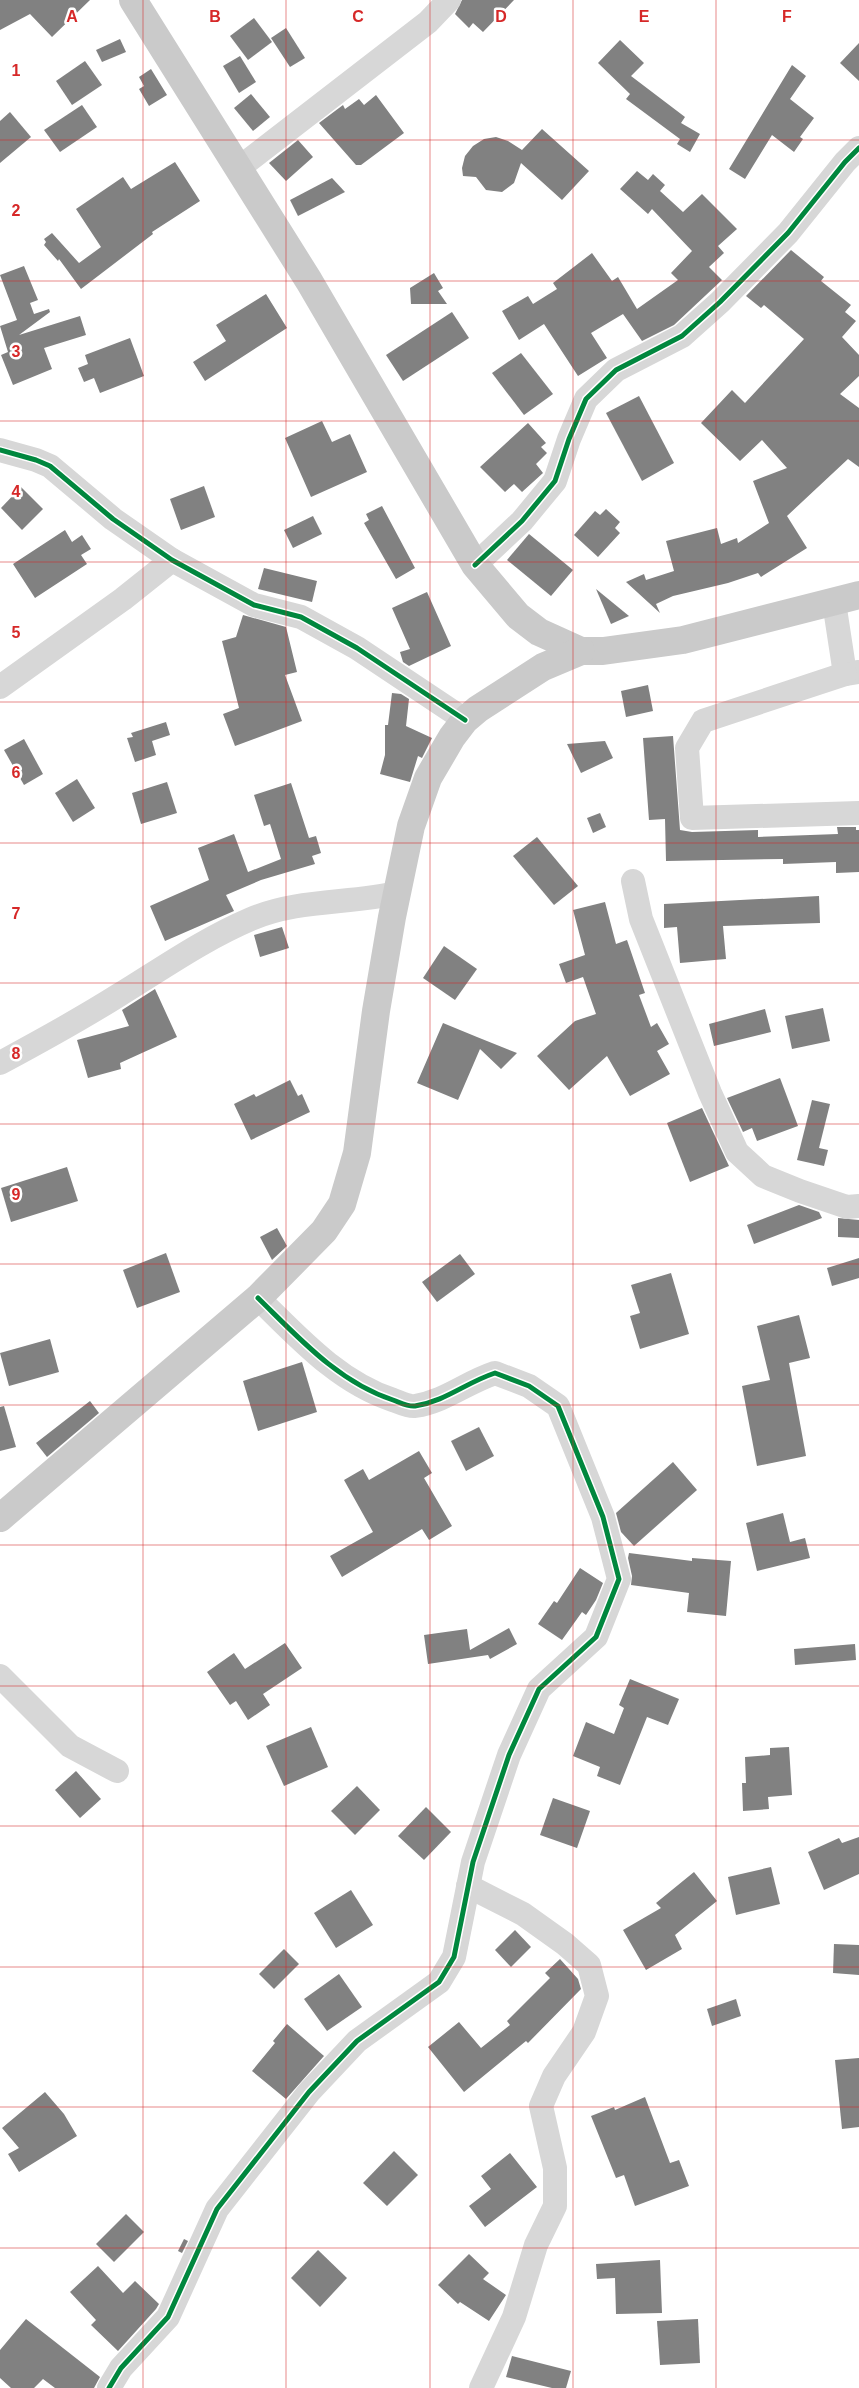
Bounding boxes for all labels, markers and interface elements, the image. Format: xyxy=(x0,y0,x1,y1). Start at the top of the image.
text: A xyxy=(66,8,78,25)
text: B xyxy=(209,8,221,25)
text: C xyxy=(352,8,364,25)
text: D xyxy=(495,8,507,25)
text: E xyxy=(639,8,650,25)
text: F xyxy=(782,8,792,25)
text: 1 xyxy=(12,62,21,79)
text: 2 xyxy=(12,202,21,219)
text: 3 xyxy=(12,343,21,360)
text: 4 xyxy=(12,483,21,500)
text: 5 xyxy=(12,624,21,641)
text: 6 xyxy=(12,764,21,781)
text: 7 xyxy=(12,905,21,922)
text: 8 xyxy=(12,1045,21,1062)
text: 9 xyxy=(12,1186,21,1203)

